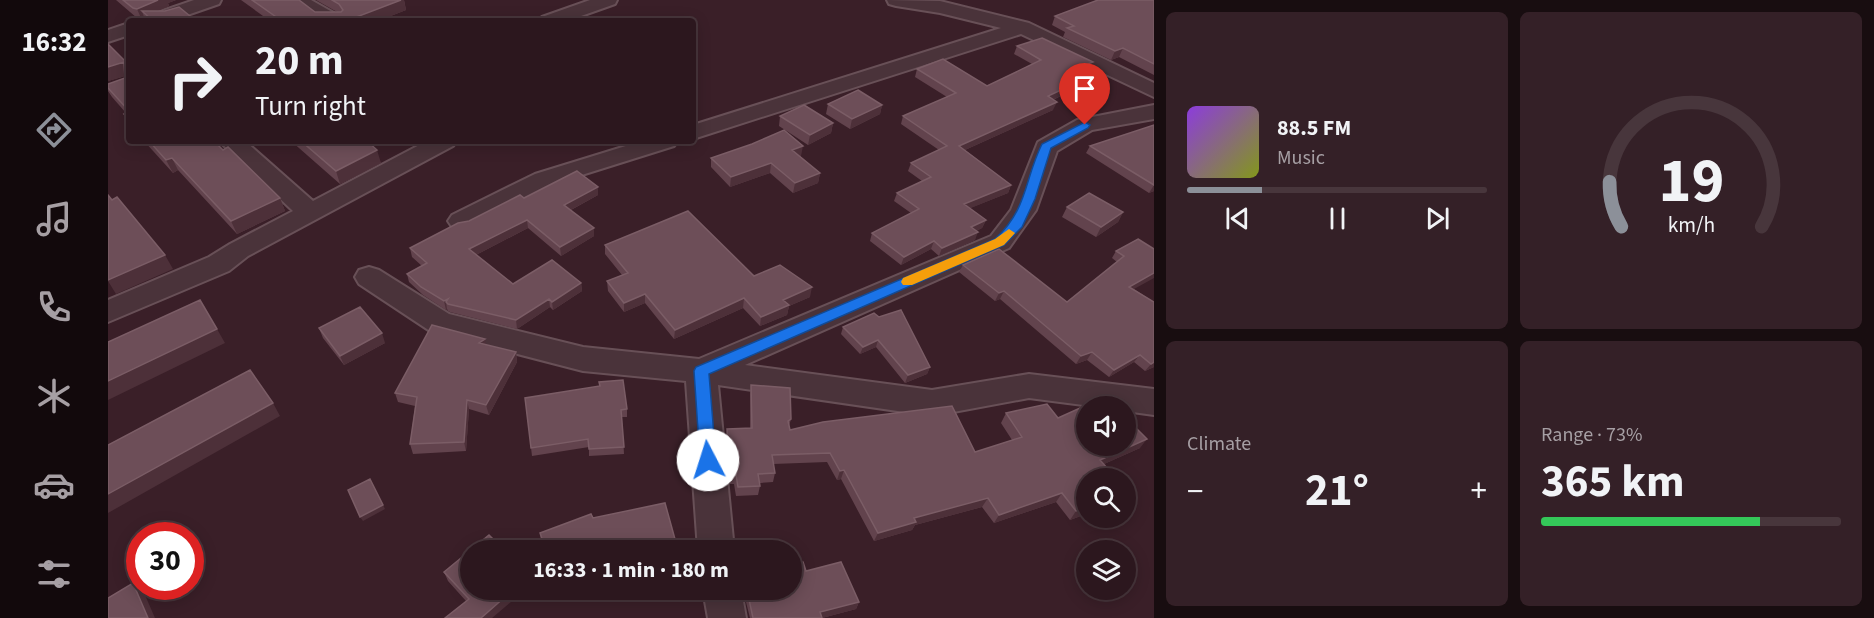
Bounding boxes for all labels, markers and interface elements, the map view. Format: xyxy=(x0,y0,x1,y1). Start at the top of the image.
text: 16:32 xyxy=(21,23,87,62)
text: 20 m xyxy=(255,31,344,91)
icon: right xyxy=(156,42,234,120)
pin xyxy=(1059,63,1110,125)
icon: arrive xyxy=(1068,72,1101,105)
text: Turn right xyxy=(255,87,366,126)
icon: directions xyxy=(33,109,75,151)
text: 88.5 FM xyxy=(1277,112,1351,144)
text: 19 xyxy=(1658,138,1724,227)
text: Music xyxy=(1277,144,1325,172)
icon: music xyxy=(33,198,75,240)
icon: previous xyxy=(1221,202,1254,235)
icon: pause xyxy=(1321,202,1354,235)
icon: next xyxy=(1421,202,1454,235)
text: km/h xyxy=(1667,211,1715,242)
icon: phone xyxy=(33,286,75,328)
icon: climate xyxy=(33,375,75,417)
map controls xyxy=(1076,396,1136,600)
button: sound xyxy=(1076,396,1136,456)
text: Range · 73% xyxy=(1541,421,1642,449)
position arrow xyxy=(676,428,740,492)
text: Climate xyxy=(1187,430,1251,458)
text: 365 km xyxy=(1541,450,1685,514)
text: 21° xyxy=(1305,459,1369,523)
icon: car xyxy=(33,464,75,506)
button: search xyxy=(1076,468,1136,528)
text: − xyxy=(1187,468,1203,515)
text: + xyxy=(1471,468,1487,515)
speed limit sign: 30 xyxy=(126,522,204,600)
button: layers xyxy=(1076,540,1136,600)
icon: filters xyxy=(33,553,75,595)
text: 16:33 · 1 min · 180 m xyxy=(533,554,729,586)

